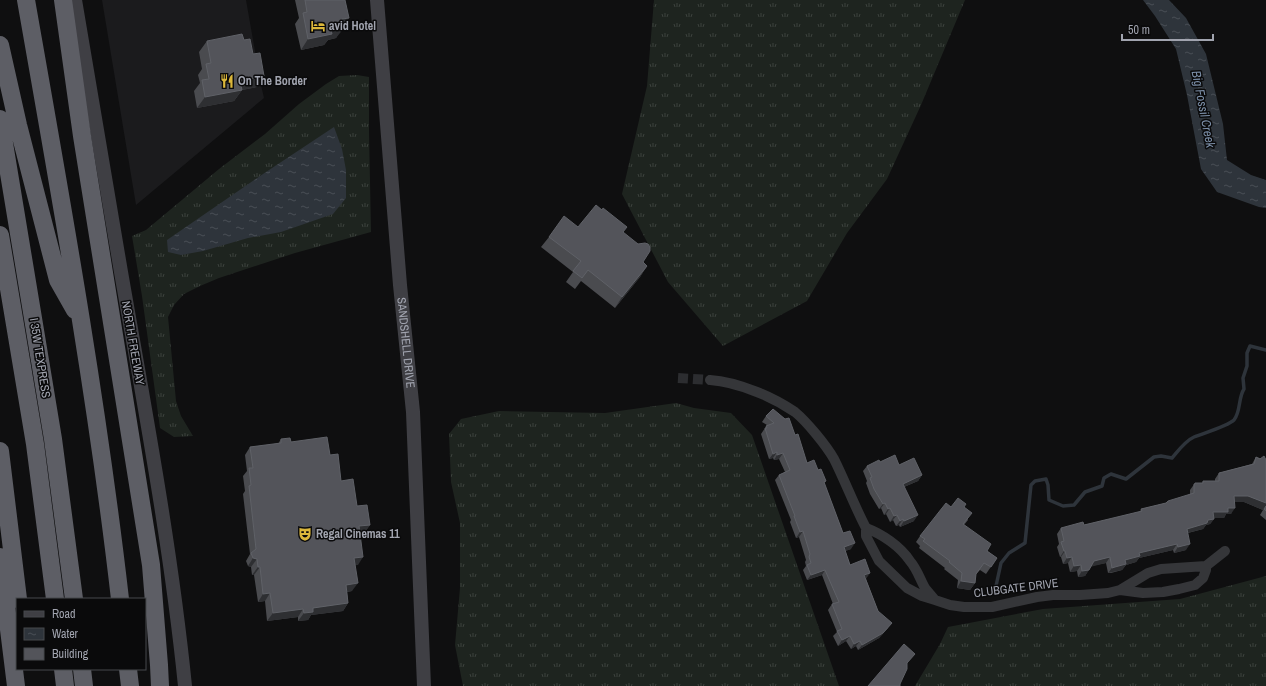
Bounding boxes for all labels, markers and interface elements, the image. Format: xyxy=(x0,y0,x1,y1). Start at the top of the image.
scale bar xyxy=(1122,16,1213,42)
hotel icon: avid Hotel xyxy=(310,18,326,34)
place label: avid Hotel xyxy=(329,18,376,34)
text: 50 m xyxy=(1128,22,1150,38)
water label: Big Fossil Creek xyxy=(1188,69,1219,150)
restaurant icon: On The Border xyxy=(219,73,235,89)
place label: On The Border xyxy=(238,73,307,89)
street label: SANDSHELL DRIVE xyxy=(393,297,419,389)
street label: NORTH FREEWAY xyxy=(118,300,148,387)
street label: I 35W TEXPRESS xyxy=(26,317,54,400)
theatre icon: Regal Cinemas 11 xyxy=(297,526,313,542)
place label: Regal Cinemas 11 xyxy=(316,526,400,542)
street label: CLUBGATE DRIVE xyxy=(973,575,1059,601)
legend xyxy=(16,598,146,670)
text: Road xyxy=(52,606,76,622)
text: Water xyxy=(52,626,79,642)
text: Building xyxy=(52,646,89,662)

